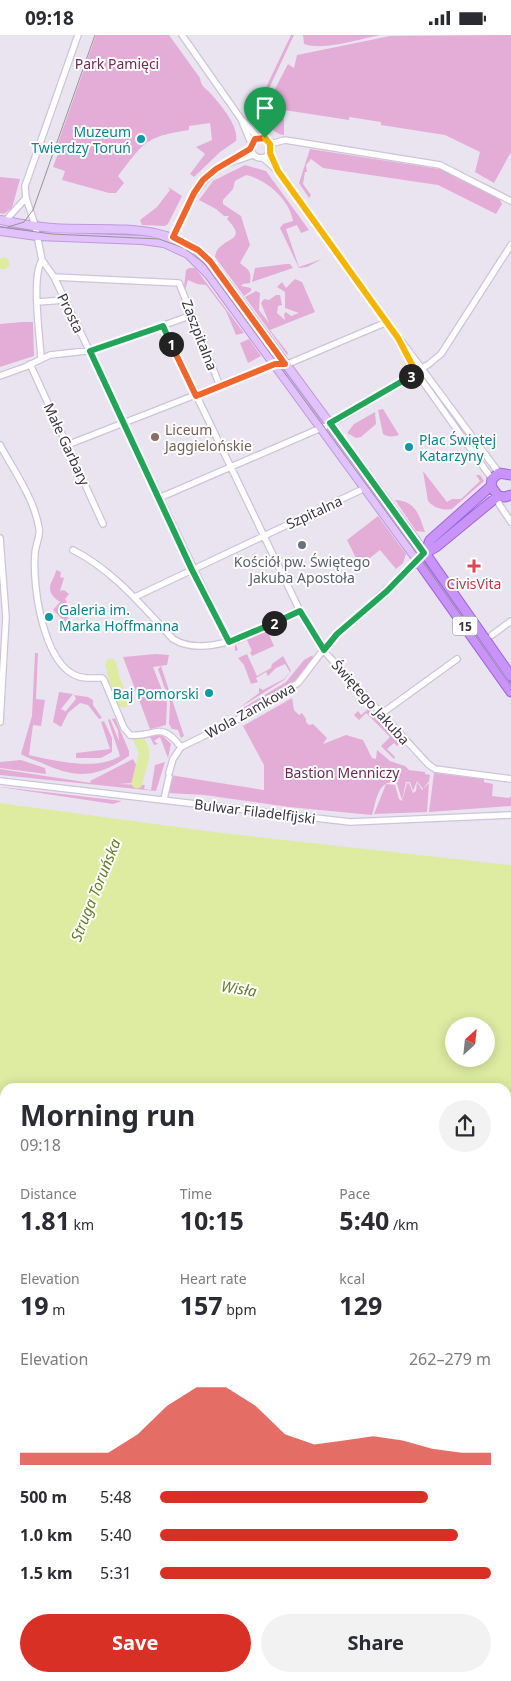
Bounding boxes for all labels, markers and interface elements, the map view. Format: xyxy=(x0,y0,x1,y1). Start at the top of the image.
text: 09:18 xyxy=(25,5,74,31)
park label: Park Pamięci xyxy=(75,54,159,73)
pin xyxy=(244,87,286,138)
icon: arrive xyxy=(251,94,279,122)
place label: Muzeum Twierdzy Toruń xyxy=(31,122,131,157)
marker: Muzeum Twierdzy Toruń xyxy=(135,133,147,145)
street label: Prosta xyxy=(53,290,89,336)
street label: Zaszpitalna xyxy=(178,297,222,373)
pin: 1 xyxy=(158,331,184,357)
text: 1 xyxy=(167,335,176,354)
pin: 3 xyxy=(398,363,424,389)
text: 3 xyxy=(407,367,416,386)
street label: Małe Garbary xyxy=(40,400,95,489)
place label: Liceum Jaggielońskie xyxy=(163,420,252,455)
place label: Plac Świętej Katarzyny xyxy=(419,430,496,465)
marker: Liceum Jaggielońskie xyxy=(149,431,161,443)
marker: Plac Świętej Katarzyny xyxy=(403,441,415,453)
street label: Szpitalna xyxy=(283,491,345,533)
marker: Kościół pw. Świętego Jakuba Apostoła xyxy=(296,539,308,551)
place label: Kościół pw. Świętego Jakuba Apostoła xyxy=(234,552,370,587)
marker: CivisVita xyxy=(467,559,481,573)
place label: CivisVita xyxy=(447,574,501,593)
place label: Galeria im. Marka Hoffmanna xyxy=(59,600,179,635)
marker: Galeria im. Marka Hoffmanna xyxy=(43,611,55,623)
pin: 2 xyxy=(262,611,286,635)
text: 2 xyxy=(270,614,279,633)
road number: 15 xyxy=(452,617,478,635)
street label: Świętego Jakuba xyxy=(328,655,414,749)
street label: Wola Zamkowa xyxy=(202,677,298,743)
place label: Baj Pomorski xyxy=(113,684,199,703)
marker: Baj Pomorski xyxy=(203,687,215,699)
park label: Bastion Menniczy xyxy=(284,763,400,782)
street label: Bulwar Filadelfijski xyxy=(193,794,317,828)
water label: Struga Toruńska xyxy=(65,835,125,944)
water label: Wisła xyxy=(220,975,259,1001)
north arrow xyxy=(445,1017,495,1067)
map controls xyxy=(445,1017,495,1067)
text: Morning run xyxy=(20,1096,195,1134)
button: share xyxy=(439,1100,491,1152)
text: 09:18 xyxy=(20,1134,61,1156)
text: Distance xyxy=(20,1184,77,1203)
text: Time xyxy=(180,1184,212,1203)
text: Pace xyxy=(339,1184,370,1203)
text: 1.81 xyxy=(20,1203,70,1237)
text: 10:15 xyxy=(180,1203,244,1237)
text: 5:40 xyxy=(339,1203,389,1237)
text: km xyxy=(70,1215,94,1234)
text: /km xyxy=(389,1215,419,1234)
text: Elevation xyxy=(20,1269,80,1288)
text: Heart rate xyxy=(180,1269,247,1288)
text: kcal xyxy=(339,1269,365,1288)
text: 19 xyxy=(20,1288,49,1322)
text: 157 xyxy=(180,1288,223,1322)
text: 129 xyxy=(339,1288,382,1322)
text: m xyxy=(49,1300,65,1319)
text: bpm xyxy=(223,1300,257,1319)
text: Elevation xyxy=(20,1348,88,1370)
text: 262–279 m xyxy=(409,1348,491,1370)
text: 500 m xyxy=(20,1486,67,1508)
text: 5:48 xyxy=(100,1486,132,1508)
text: 1.0 km xyxy=(20,1524,72,1546)
text: 5:40 xyxy=(100,1524,132,1546)
text: 1.5 km xyxy=(20,1562,72,1584)
text: 5:31 xyxy=(100,1562,132,1584)
button: Save xyxy=(20,1614,251,1672)
button: Share xyxy=(261,1614,491,1672)

